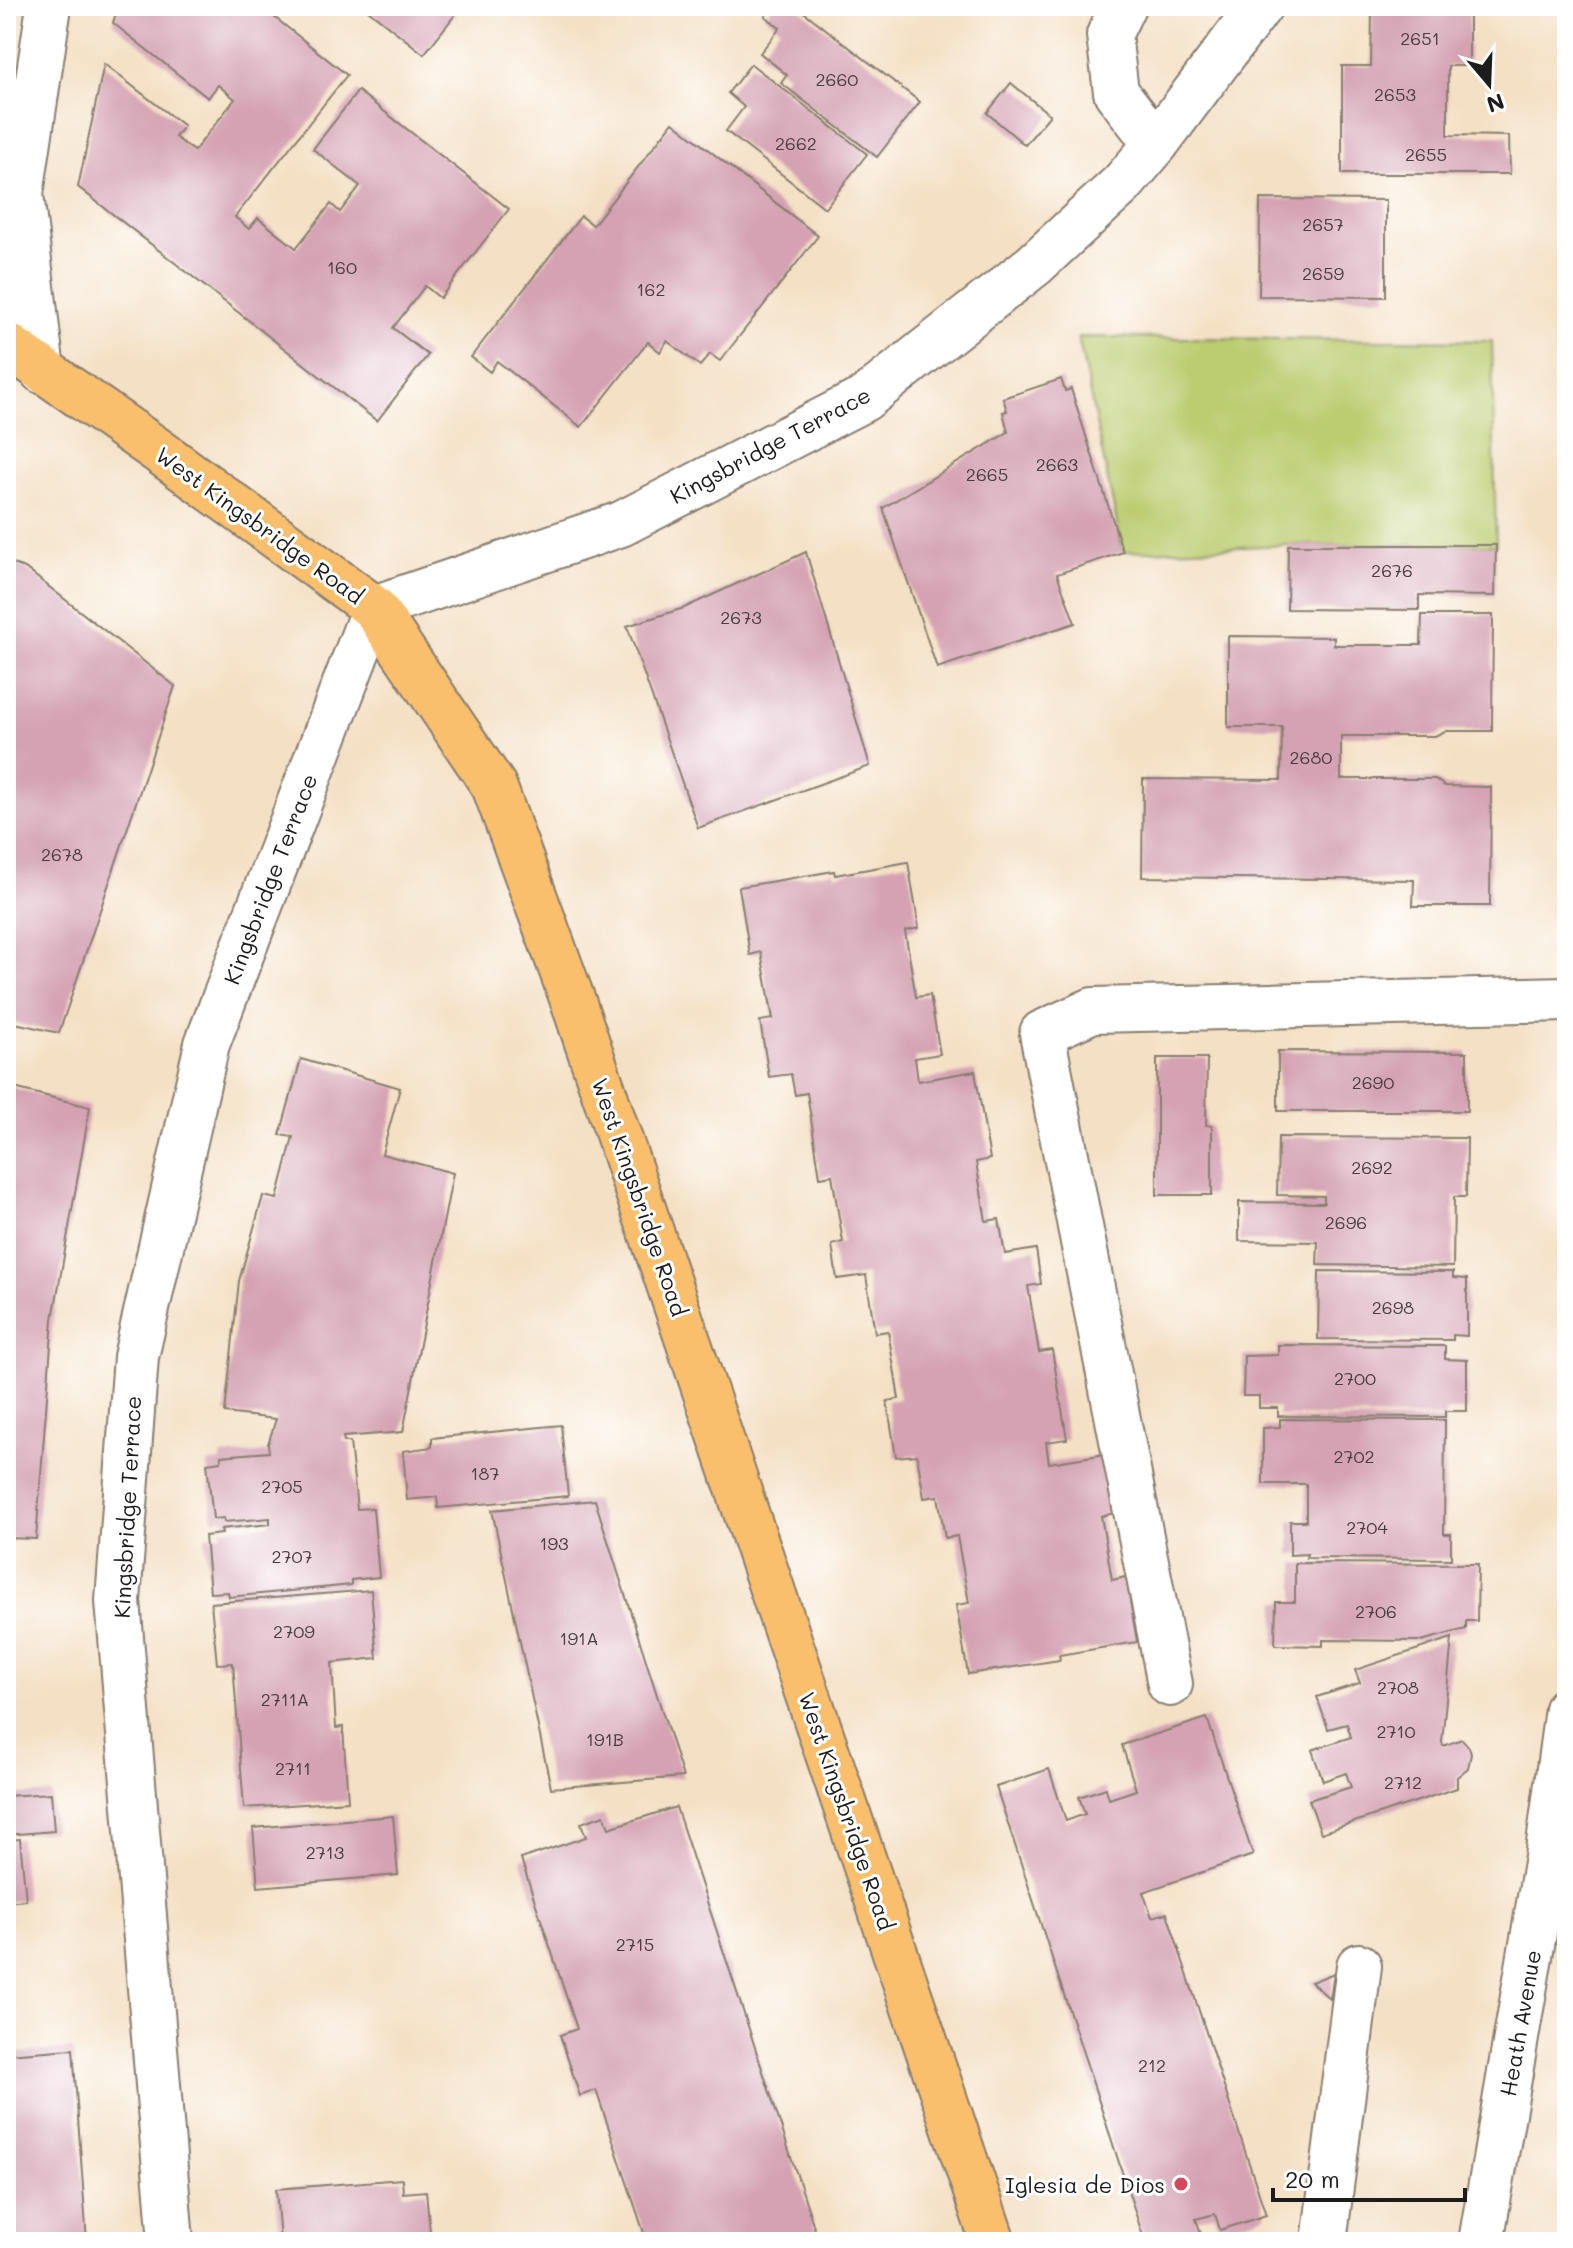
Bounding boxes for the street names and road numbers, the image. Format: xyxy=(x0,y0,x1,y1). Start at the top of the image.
street label: Kingsbridge Terrace xyxy=(665,380,875,510)
street label: West Kingsbridge Road xyxy=(150,440,370,610)
street label: Kingsbridge Terrace xyxy=(216,770,324,988)
street label: West Kingsbridge Road xyxy=(586,1074,694,1320)
street label: Kingsbridge Terrace xyxy=(107,1395,147,1619)
street label: West Kingsbridge Road xyxy=(793,1688,901,1934)
street label: Heath Avenue xyxy=(1493,1947,1547,2099)

